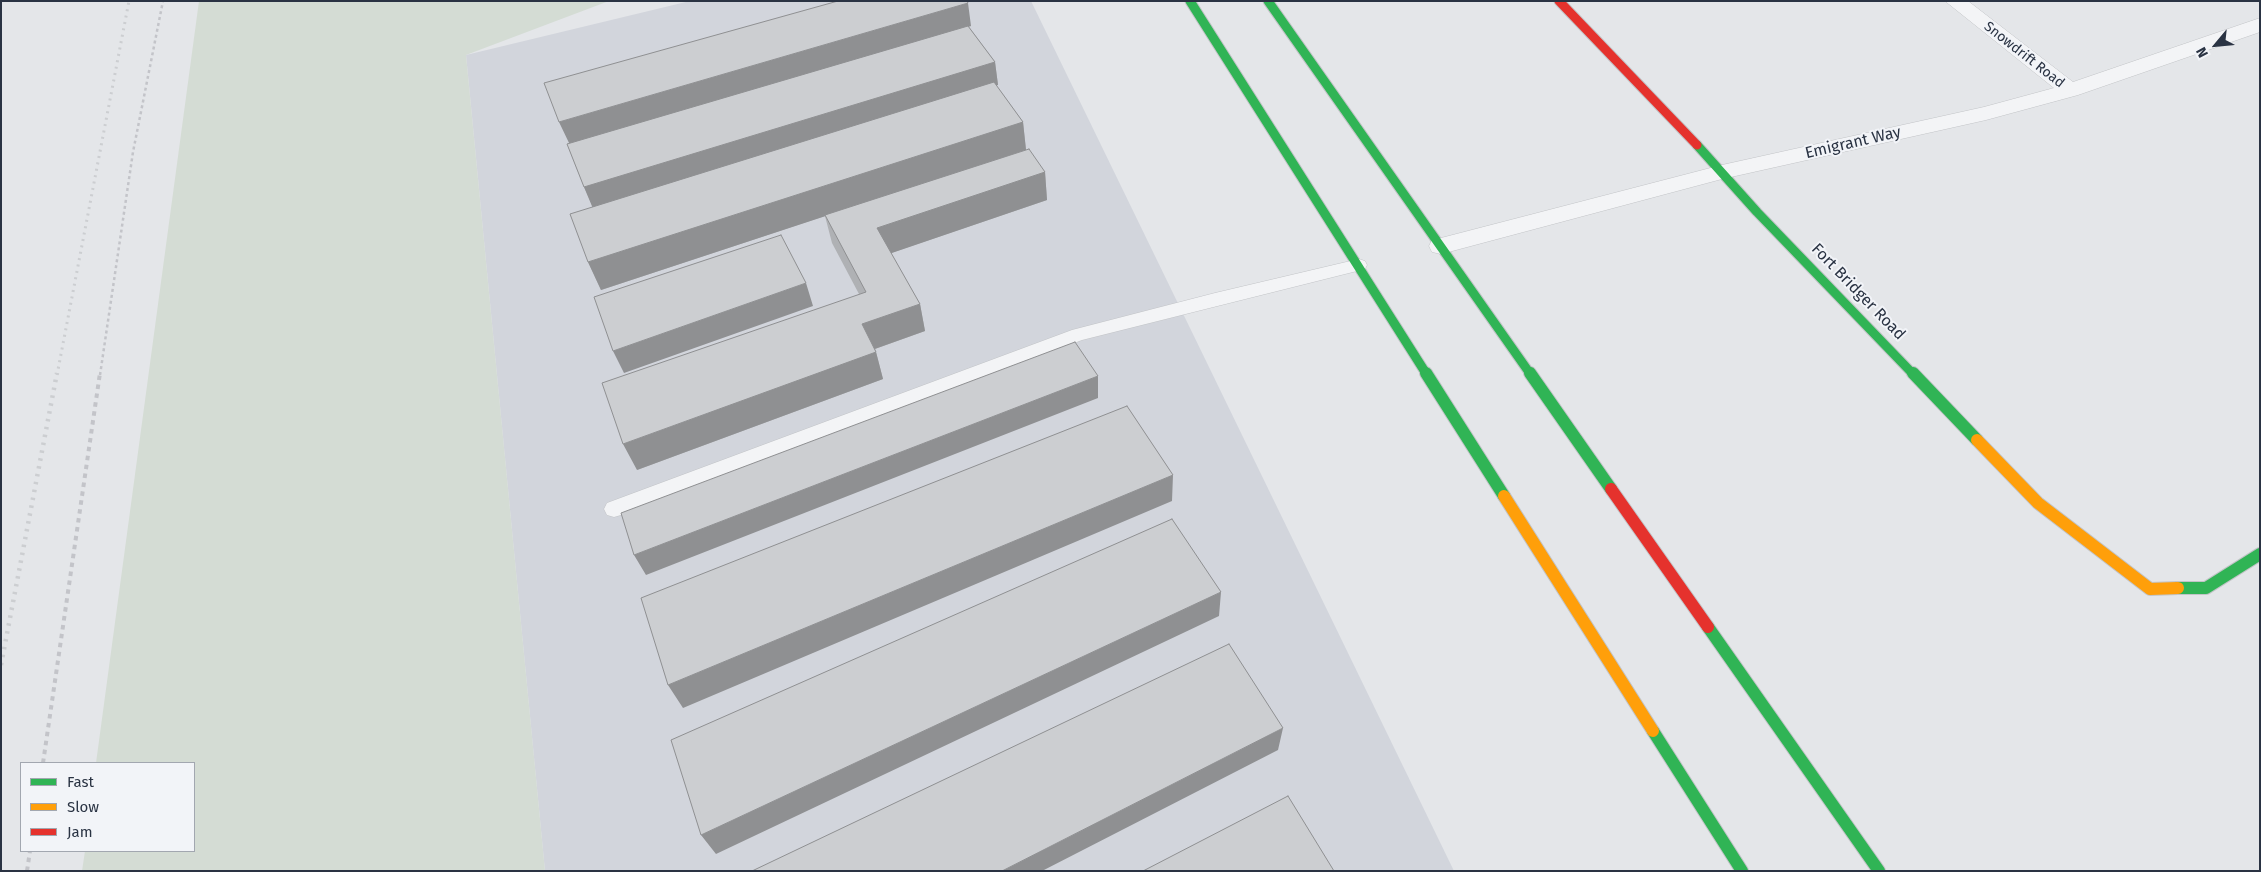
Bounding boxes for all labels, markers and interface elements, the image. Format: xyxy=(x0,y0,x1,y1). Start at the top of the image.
street label: Snowdrift Road xyxy=(1980,18,2068,92)
north arrow xyxy=(2191,20,2241,70)
text: N xyxy=(2193,44,2212,60)
street label: Emigrant Way xyxy=(1803,123,1903,163)
street label: Fort Bridger Road xyxy=(1807,240,1909,344)
legend xyxy=(20,762,195,852)
text: Fast xyxy=(67,773,94,791)
text: Slow xyxy=(67,798,99,816)
text: Jam xyxy=(67,823,93,841)

